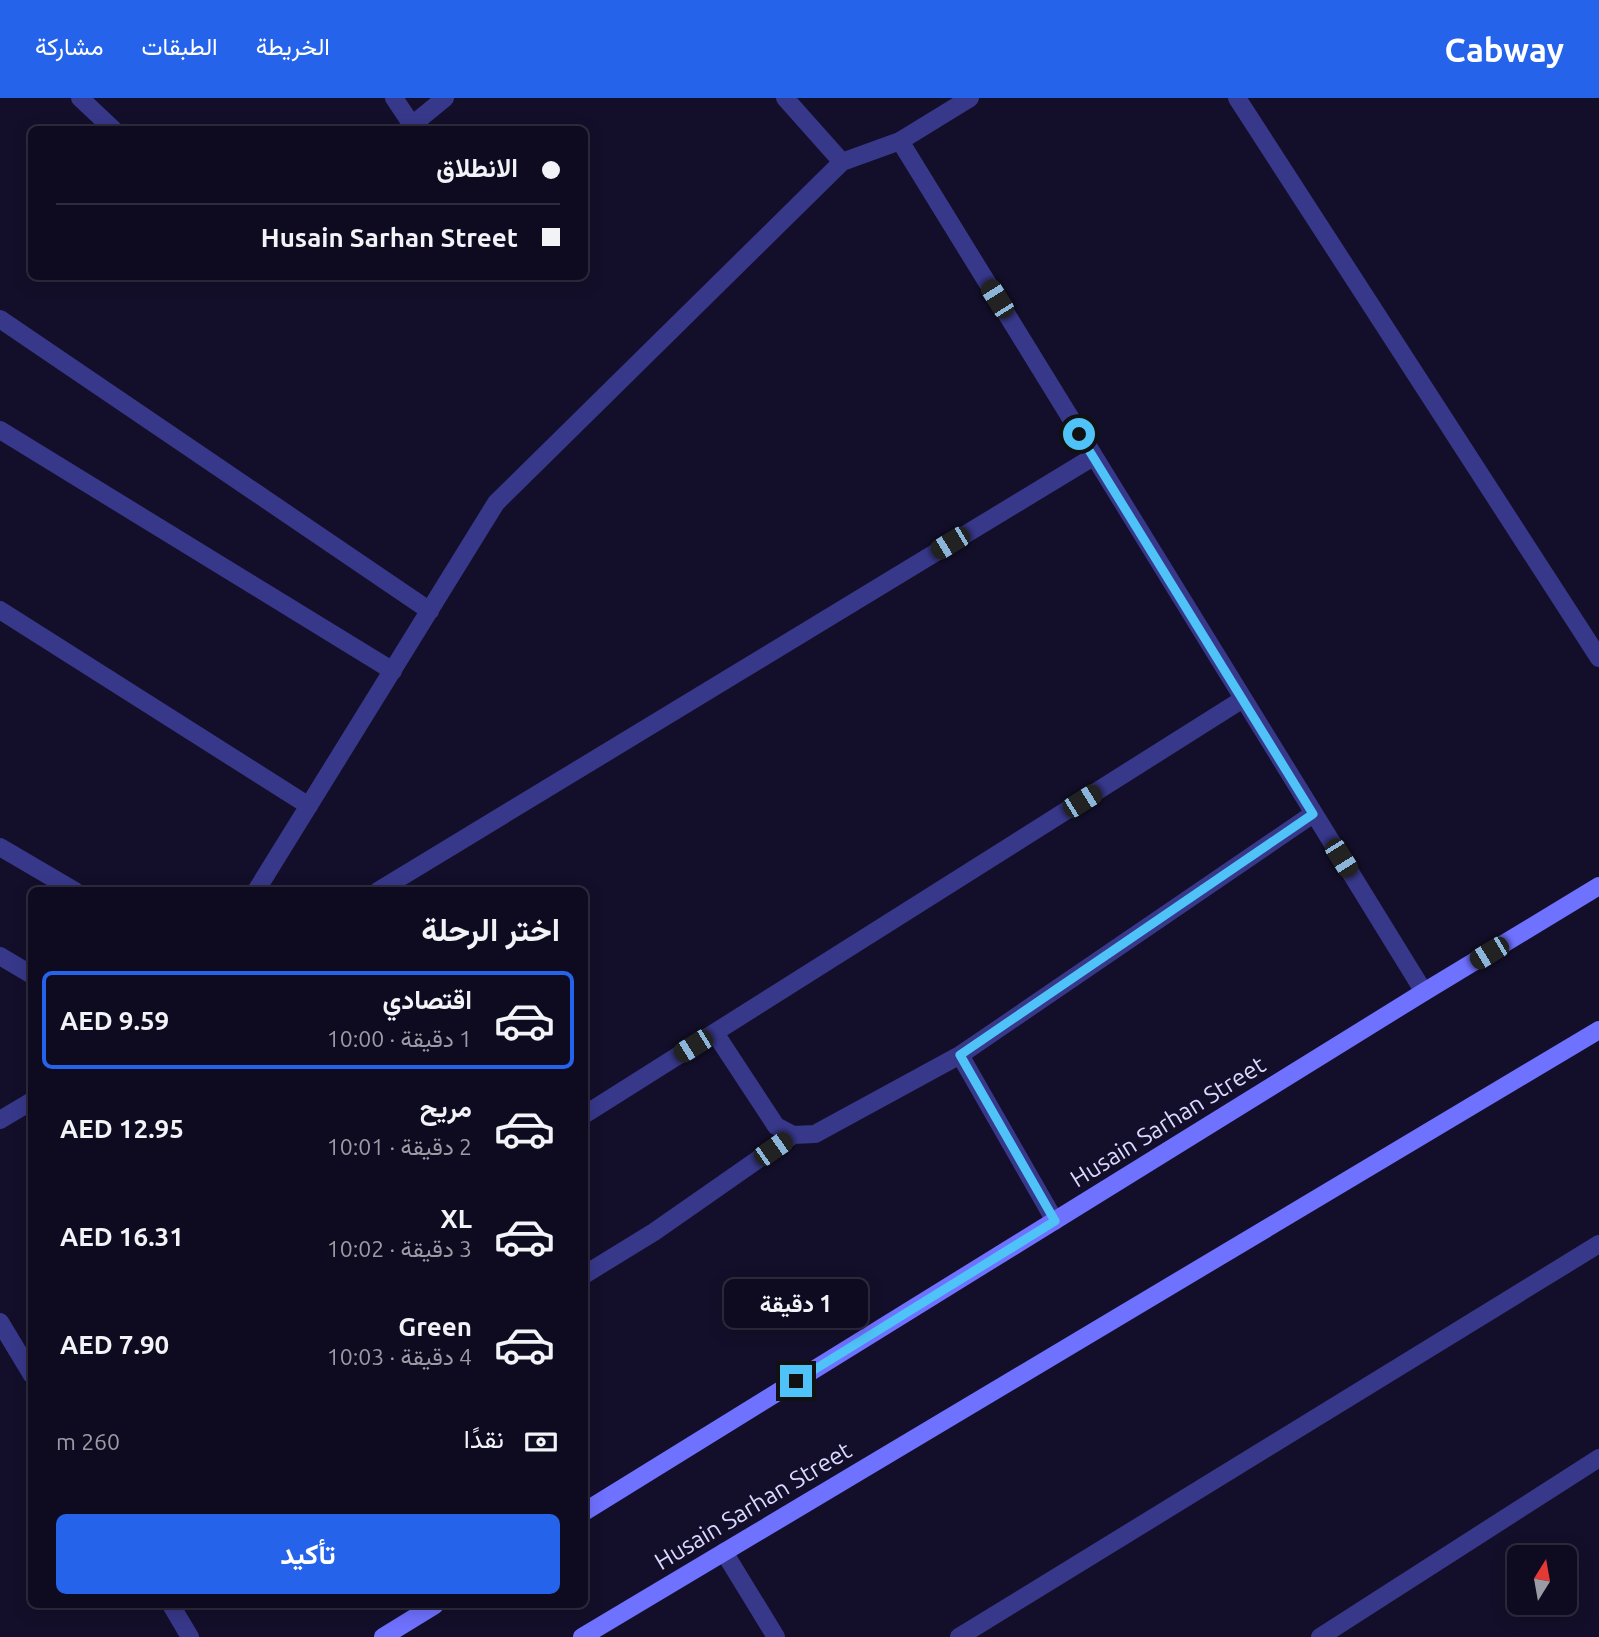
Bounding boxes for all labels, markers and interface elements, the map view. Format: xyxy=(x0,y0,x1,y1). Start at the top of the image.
text: Cabway xyxy=(1445,31,1564,68)
text: مشاركة xyxy=(35,33,103,60)
text: الطبقات xyxy=(141,33,218,60)
text: الخريطة xyxy=(256,33,330,60)
text: الانطلاق xyxy=(436,153,518,182)
text: Husain Sarhan Street xyxy=(261,223,518,252)
car xyxy=(977,276,1018,322)
route start xyxy=(1063,418,1095,450)
car xyxy=(927,523,974,563)
car xyxy=(1059,781,1106,821)
car xyxy=(1321,835,1362,881)
text: اختر الرحلة xyxy=(421,911,560,947)
car xyxy=(1466,933,1513,973)
text: اقتصادي xyxy=(383,985,472,1014)
icon: car xyxy=(493,989,556,1052)
text: AED 9.59 xyxy=(60,1006,169,1035)
text: 1 دقيقة · 10:00 xyxy=(327,1026,472,1051)
car xyxy=(670,1026,717,1066)
street label: Husain Sarhan Street xyxy=(1065,1050,1271,1193)
text: مريح xyxy=(420,1093,472,1122)
icon: car xyxy=(493,1097,556,1160)
text: AED 12.95 xyxy=(60,1114,184,1143)
car xyxy=(750,1128,797,1170)
text: 2 دقيقة · 10:01 xyxy=(327,1134,472,1159)
text: XL xyxy=(441,1204,472,1233)
icon: car xyxy=(493,1205,556,1268)
text: AED 16.31 xyxy=(60,1222,184,1251)
text: 3 دقيقة · 10:02 xyxy=(327,1236,472,1261)
callout: 1 دقيقة xyxy=(724,1280,868,1328)
text: 1 دقيقة xyxy=(760,1291,832,1316)
text: Green xyxy=(398,1312,472,1341)
icon: car xyxy=(493,1313,556,1376)
text: AED 7.90 xyxy=(60,1330,169,1359)
text: 4 دقيقة · 10:03 xyxy=(327,1344,472,1369)
route end xyxy=(780,1365,812,1397)
icon: cash xyxy=(522,1423,560,1461)
text: نقدًا xyxy=(464,1424,504,1453)
text: 260 m xyxy=(56,1429,120,1454)
street label: Husain Sarhan Street xyxy=(650,1436,856,1575)
button: تأكيد xyxy=(56,1514,560,1594)
north arrow xyxy=(1507,1545,1577,1615)
map controls xyxy=(1507,1545,1577,1615)

